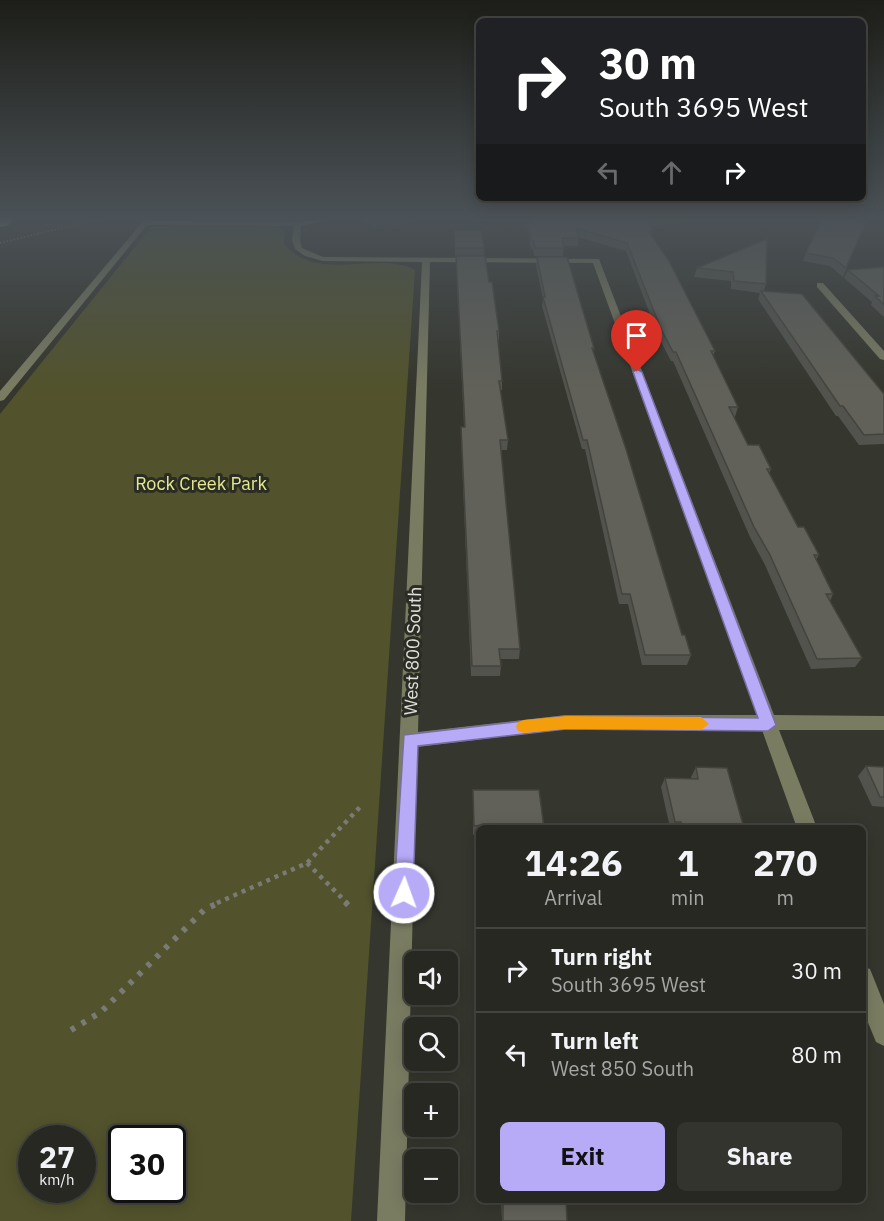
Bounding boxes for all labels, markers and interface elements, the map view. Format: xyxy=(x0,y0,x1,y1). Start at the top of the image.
text: 30 m xyxy=(599,36,697,91)
icon: right xyxy=(500,42,578,120)
text: South 3695 West xyxy=(599,89,808,124)
icon: left xyxy=(592,156,625,189)
icon: ahead xyxy=(655,156,688,189)
icon: right xyxy=(718,156,751,189)
pin xyxy=(611,310,662,372)
icon: arrive xyxy=(620,319,653,352)
park label: Rock Creek Park xyxy=(135,472,267,495)
street label: West 800 South xyxy=(399,586,426,716)
text: 14:26 xyxy=(524,839,623,886)
text: 1 xyxy=(677,839,699,886)
text: 270 xyxy=(753,839,818,886)
position arrow xyxy=(372,861,436,925)
text: Arrival xyxy=(544,884,603,911)
text: min xyxy=(671,884,705,911)
text: m xyxy=(777,884,794,911)
text: Turn right xyxy=(551,942,652,971)
map controls xyxy=(404,951,458,1203)
button: sound xyxy=(404,951,458,1005)
icon: right xyxy=(500,954,533,987)
text: 30 m xyxy=(791,956,842,985)
text: South 3695 West xyxy=(551,971,706,998)
button: search xyxy=(404,1017,458,1071)
text: Turn left xyxy=(551,1026,639,1055)
icon: left xyxy=(500,1038,533,1071)
text: 80 m xyxy=(791,1040,842,1069)
text: West 850 South xyxy=(551,1055,694,1082)
button: + xyxy=(404,1083,458,1137)
button: Exit xyxy=(500,1122,665,1191)
button: Share xyxy=(677,1122,842,1191)
speed limit sign: 30 xyxy=(108,1125,186,1203)
text: 27 xyxy=(39,1137,75,1176)
button: − xyxy=(404,1149,458,1203)
text: km/h xyxy=(39,1170,75,1189)

